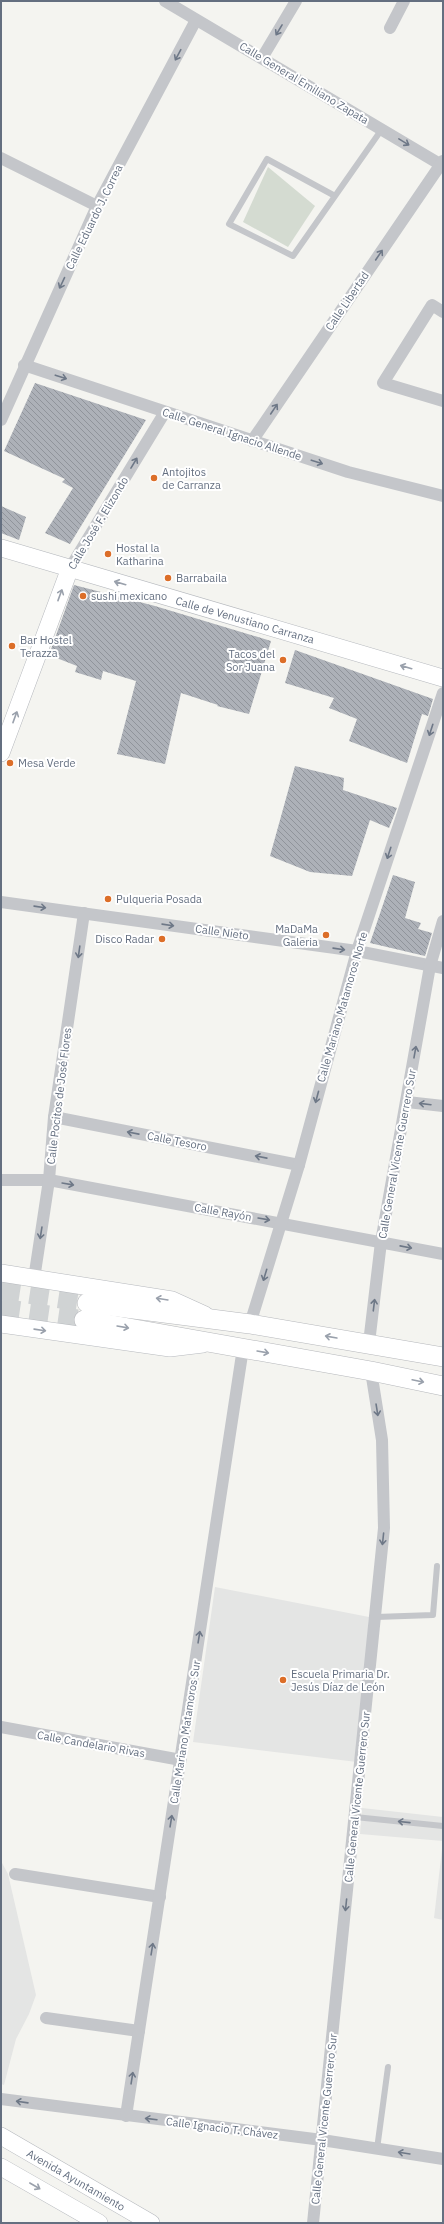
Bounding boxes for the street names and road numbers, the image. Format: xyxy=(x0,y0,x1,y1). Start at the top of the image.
street label: Calle General Emiliano Zapata xyxy=(237,39,371,127)
street label: Calle Eduardo J. Correa xyxy=(62,162,126,272)
street label: Calle Libertad xyxy=(322,269,372,333)
street label: Calle General Ignacio Allende xyxy=(161,405,303,463)
street label: Calle José F. Elizondo xyxy=(65,474,131,572)
street label: Calle de Venustiano Carranza xyxy=(174,593,316,647)
street label: Calle Nieto xyxy=(194,921,250,943)
street label: Calle Mariano Matamoros Norte xyxy=(314,930,370,1084)
street label: Calle Pocitos de José Flores xyxy=(44,1027,74,1165)
street label: Calle General Vicente Guerrero Sur xyxy=(375,1068,419,1240)
street label: Calle Tesoro xyxy=(146,1128,208,1154)
street label: Calle Rayón xyxy=(193,1200,253,1224)
street label: Calle Mariano Matamoros Sur xyxy=(167,1659,203,1805)
street label: Calle General Vicente Guerrero Sur xyxy=(341,1711,373,1883)
street label: Calle Candelario Rivas xyxy=(36,1728,146,1760)
street label: Calle General Vicente Guerrero Sur xyxy=(308,2033,340,2205)
street label: Calle Ignacio T. Chávez xyxy=(165,2114,279,2142)
street label: Avenida Ayuntamiento xyxy=(24,2146,128,2214)

